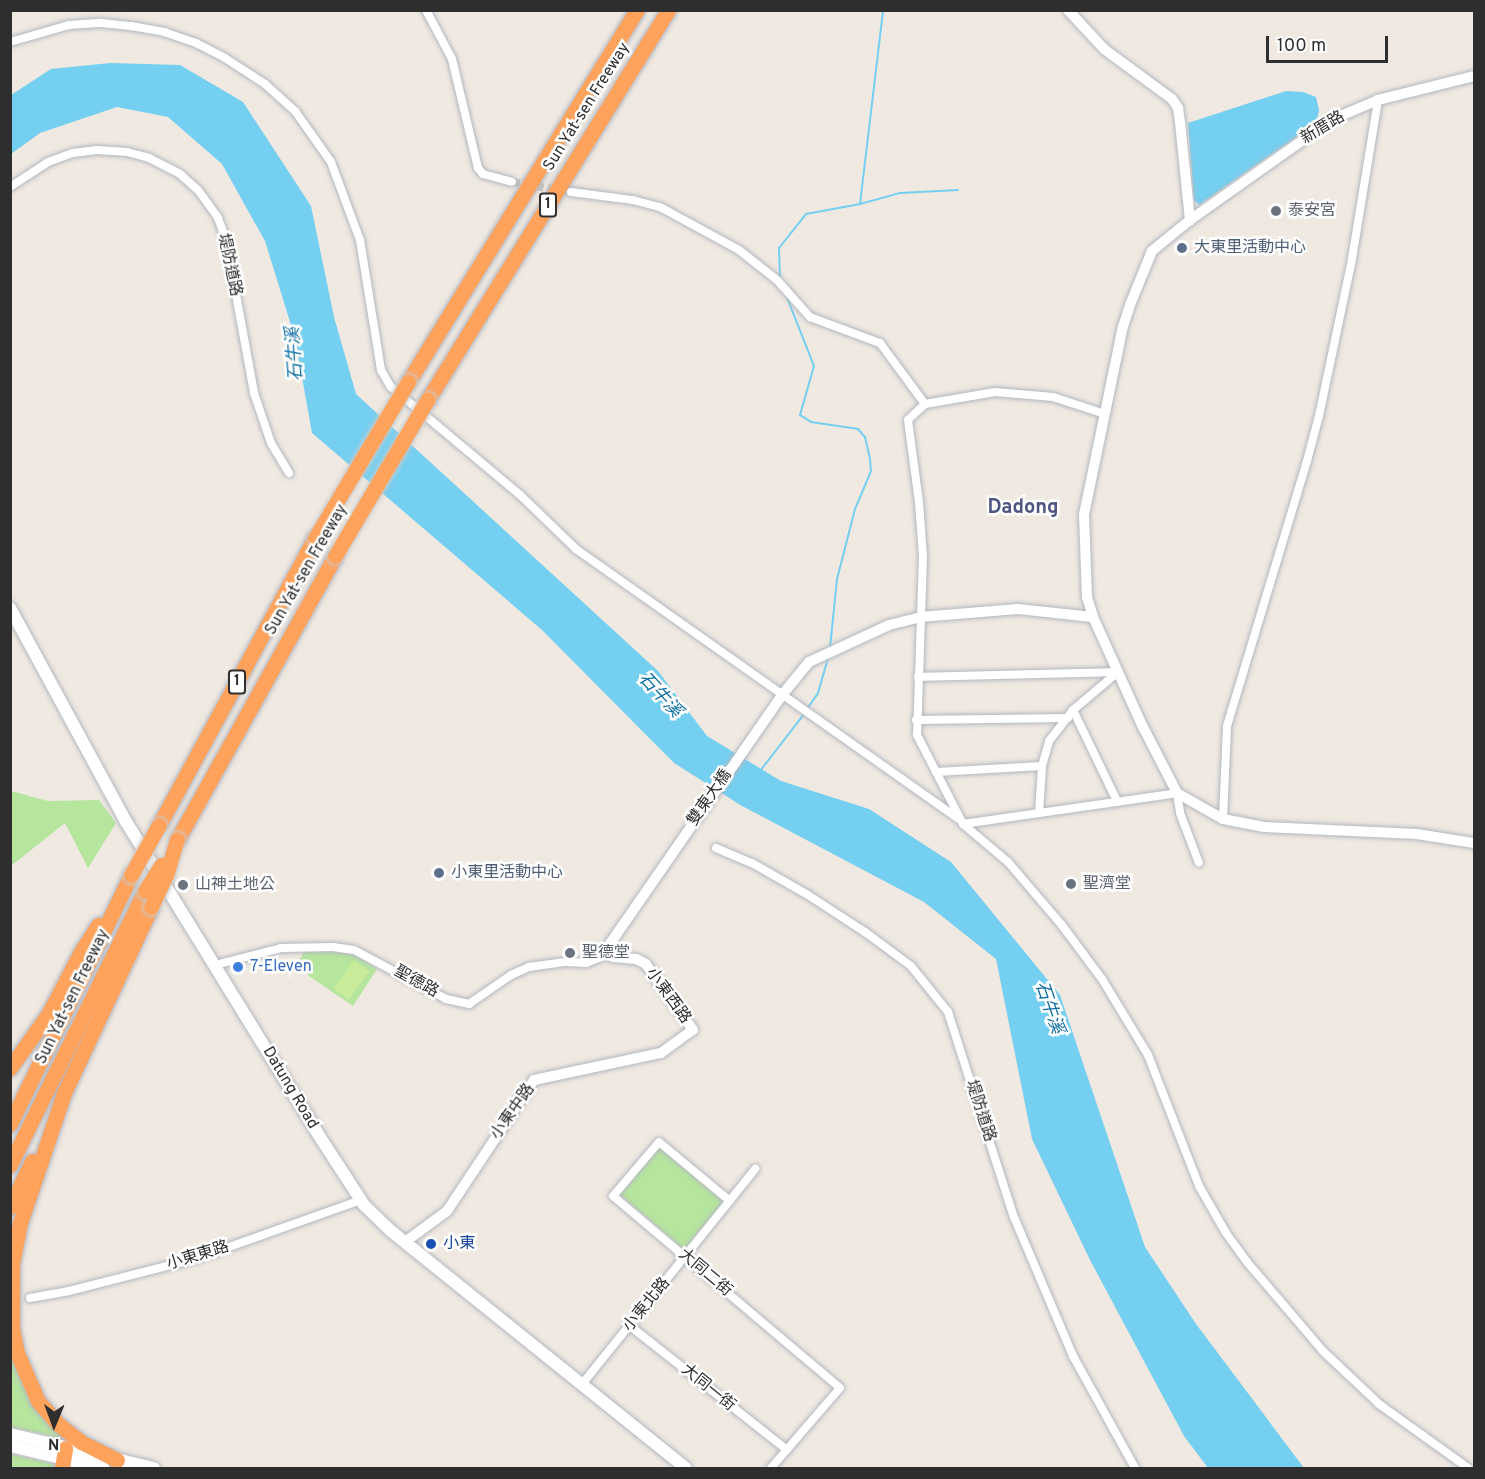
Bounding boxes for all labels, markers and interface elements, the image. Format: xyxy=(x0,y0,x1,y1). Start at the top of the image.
scale bar xyxy=(1269,24,1390,62)
text: 100 m xyxy=(1277,35,1326,58)
street label: Sun Yat-sen Freeway xyxy=(540,39,634,175)
street label: 新厝路 xyxy=(1297,107,1349,149)
road number: 1 xyxy=(539,193,557,217)
place label: 泰安宮 xyxy=(1288,201,1336,221)
marker: 泰安宮 xyxy=(1269,204,1283,218)
street label: 堤防道路 xyxy=(213,232,245,298)
place label: 大東里活動中心 xyxy=(1194,238,1306,258)
marker: 大東里活動中心 xyxy=(1175,241,1189,255)
water label: 石牛溪 xyxy=(283,326,309,382)
district label: Dadong xyxy=(987,496,1059,520)
street label: Sun Yat-sen Freeway xyxy=(262,501,352,639)
water label: 石牛溪 xyxy=(633,669,685,723)
road number: 1 xyxy=(228,670,246,694)
street label: 雙東大橋 xyxy=(684,766,736,830)
place label: 小東里活動中心 xyxy=(451,863,563,883)
marker: 小東里活動中心 xyxy=(432,866,446,880)
place label: 聖濟堂 xyxy=(1083,874,1131,894)
place label: 山神土地公 xyxy=(195,875,275,895)
marker: 聖濟堂 xyxy=(1064,877,1078,891)
marker: 山神土地公 xyxy=(176,878,190,892)
street label: Sun Yat-sen Freeway xyxy=(32,926,114,1068)
place label: 聖德堂 xyxy=(582,943,630,963)
marker: 聖德堂 xyxy=(563,946,577,960)
place label: 7-Eleven xyxy=(250,957,312,977)
marker: 7-Eleven xyxy=(231,960,245,974)
street label: 聖德路 xyxy=(390,962,442,1002)
street label: 小東西路 xyxy=(641,964,695,1028)
water label: 石牛溪 xyxy=(1029,979,1067,1037)
street label: Datung Road xyxy=(258,1043,322,1133)
street label: 堤防道路 xyxy=(961,1078,999,1144)
street label: 小東中路 xyxy=(487,1080,539,1144)
place label: 小東 xyxy=(443,1234,475,1254)
street label: 小東東路 xyxy=(165,1237,231,1275)
marker: 小東 xyxy=(424,1237,438,1251)
street label: 大同二街 xyxy=(674,1245,736,1301)
street label: 小東北路 xyxy=(619,1274,675,1336)
street label: 大同一街 xyxy=(677,1360,739,1416)
north arrow xyxy=(24,1395,84,1455)
text: N xyxy=(48,1433,60,1453)

